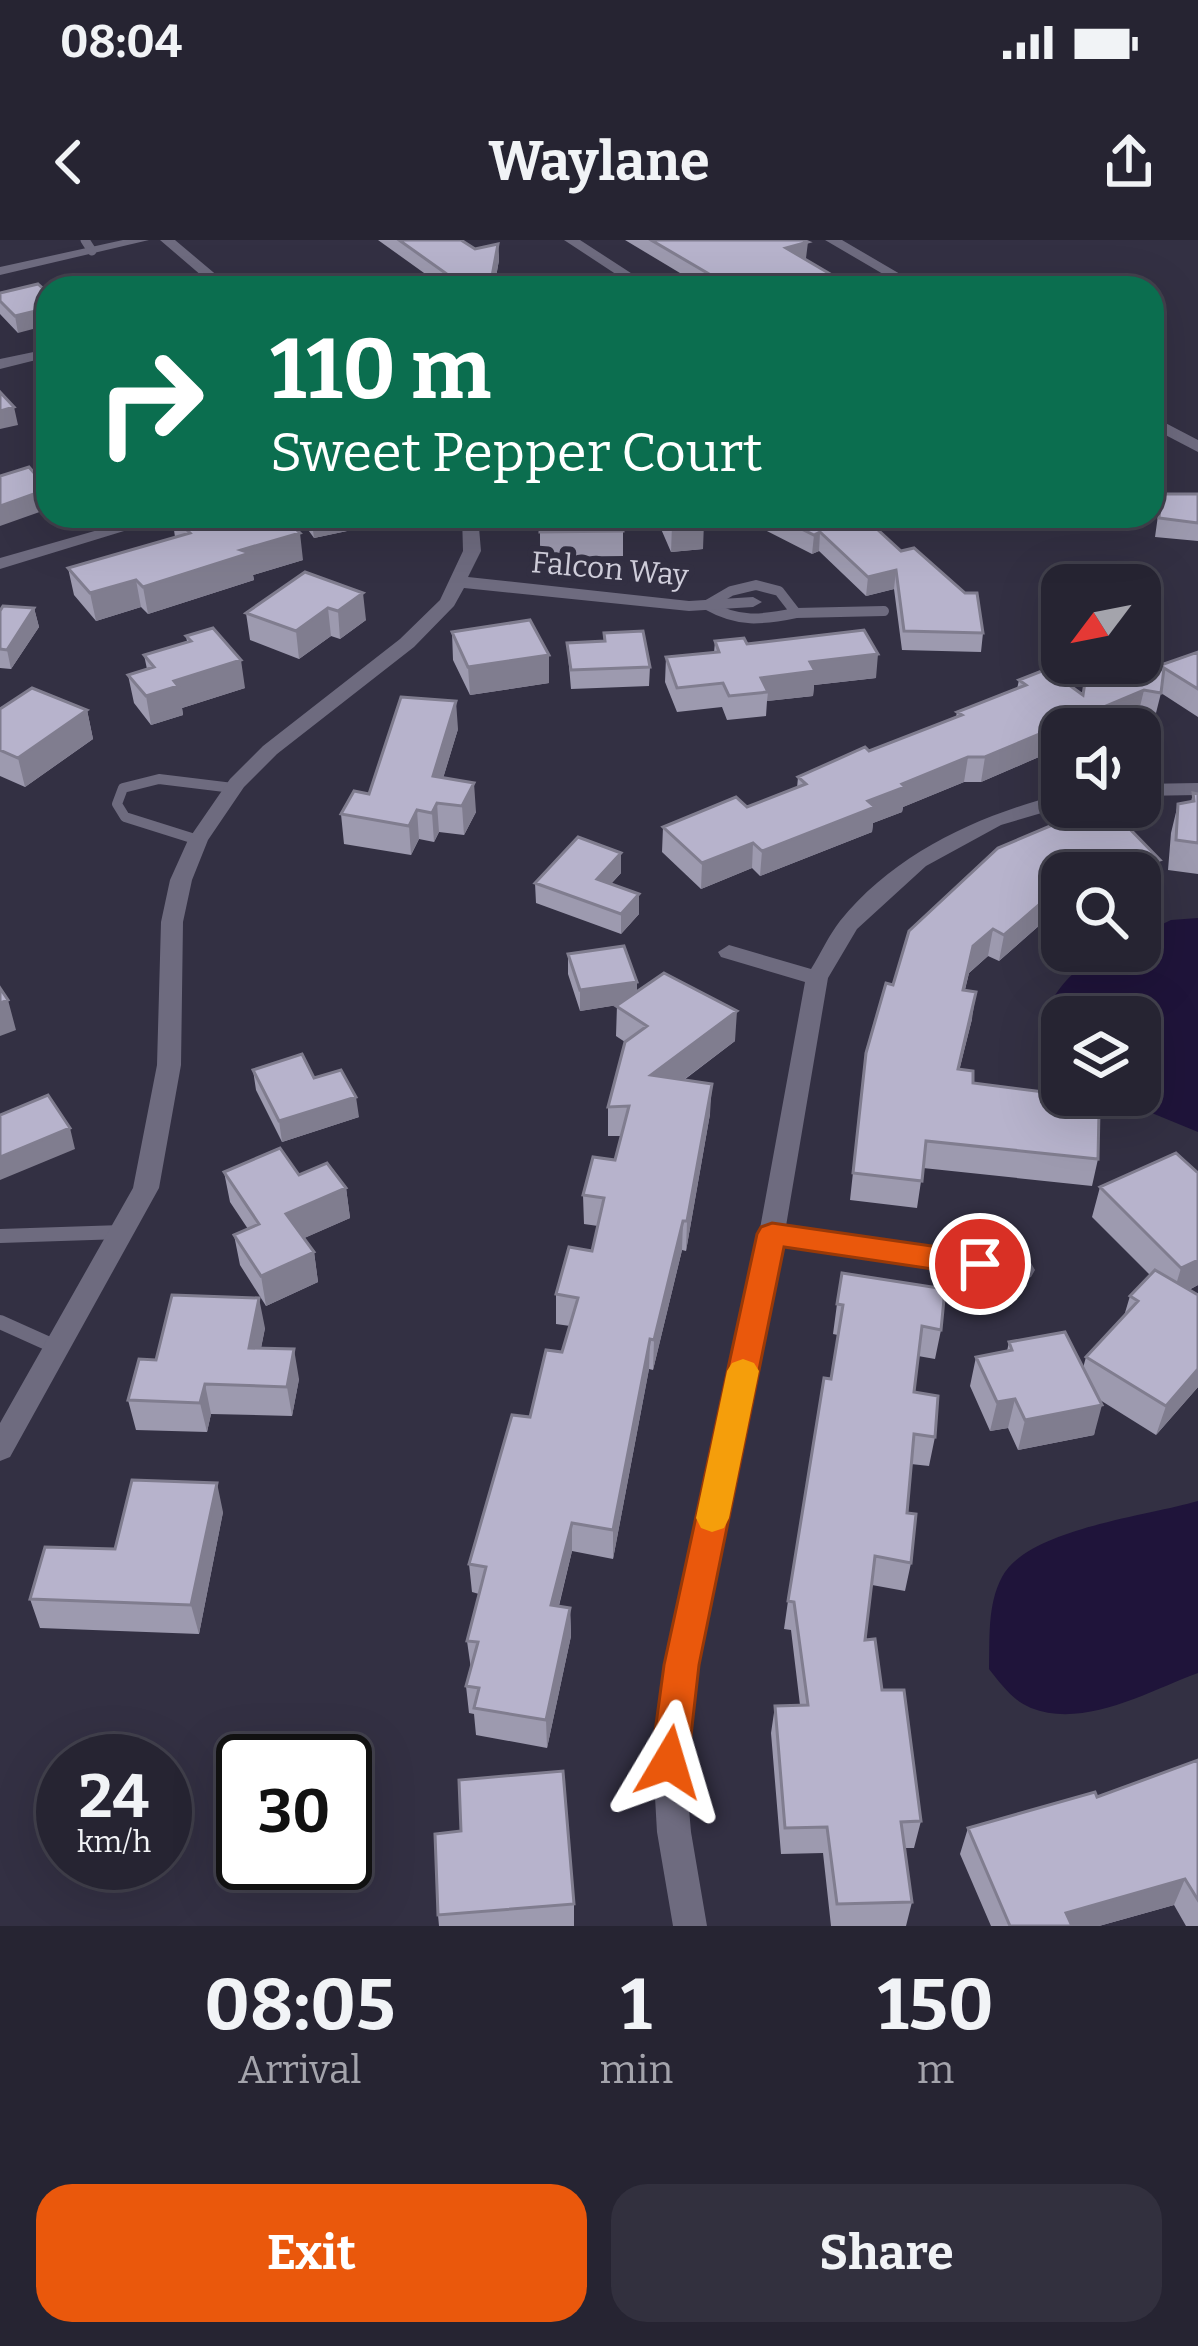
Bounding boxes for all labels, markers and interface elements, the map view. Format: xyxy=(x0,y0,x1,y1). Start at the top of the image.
text: 08:04 xyxy=(60,15,182,69)
icon: back xyxy=(36,129,102,195)
icon: share xyxy=(1096,129,1162,195)
text: Waylane xyxy=(488,130,710,194)
text: 110 m xyxy=(270,319,491,420)
icon: right xyxy=(72,324,228,480)
text: Sweet Pepper Court xyxy=(270,421,763,485)
street label: Falcon Way xyxy=(530,544,690,594)
north arrow xyxy=(1041,564,1161,684)
map controls xyxy=(1041,564,1161,1116)
button: sound xyxy=(1041,708,1161,828)
button: search xyxy=(1041,852,1161,972)
button: layers xyxy=(1041,996,1161,1116)
pin xyxy=(929,1213,1031,1315)
icon: arrive xyxy=(947,1231,1013,1297)
position arrow xyxy=(606,1699,732,1825)
speed limit sign: 30 xyxy=(216,1734,372,1890)
text: 24 xyxy=(79,1761,149,1833)
text: km/h xyxy=(77,1824,151,1860)
text: 08:05 xyxy=(204,1962,395,2048)
text: 1 xyxy=(621,1962,652,2048)
text: 150 xyxy=(877,1962,994,2048)
text: Arrival xyxy=(238,2047,362,2093)
text: min xyxy=(600,2047,673,2093)
text: m xyxy=(917,2047,954,2093)
button: Exit xyxy=(36,2184,587,2322)
button: Share xyxy=(611,2184,1162,2322)

